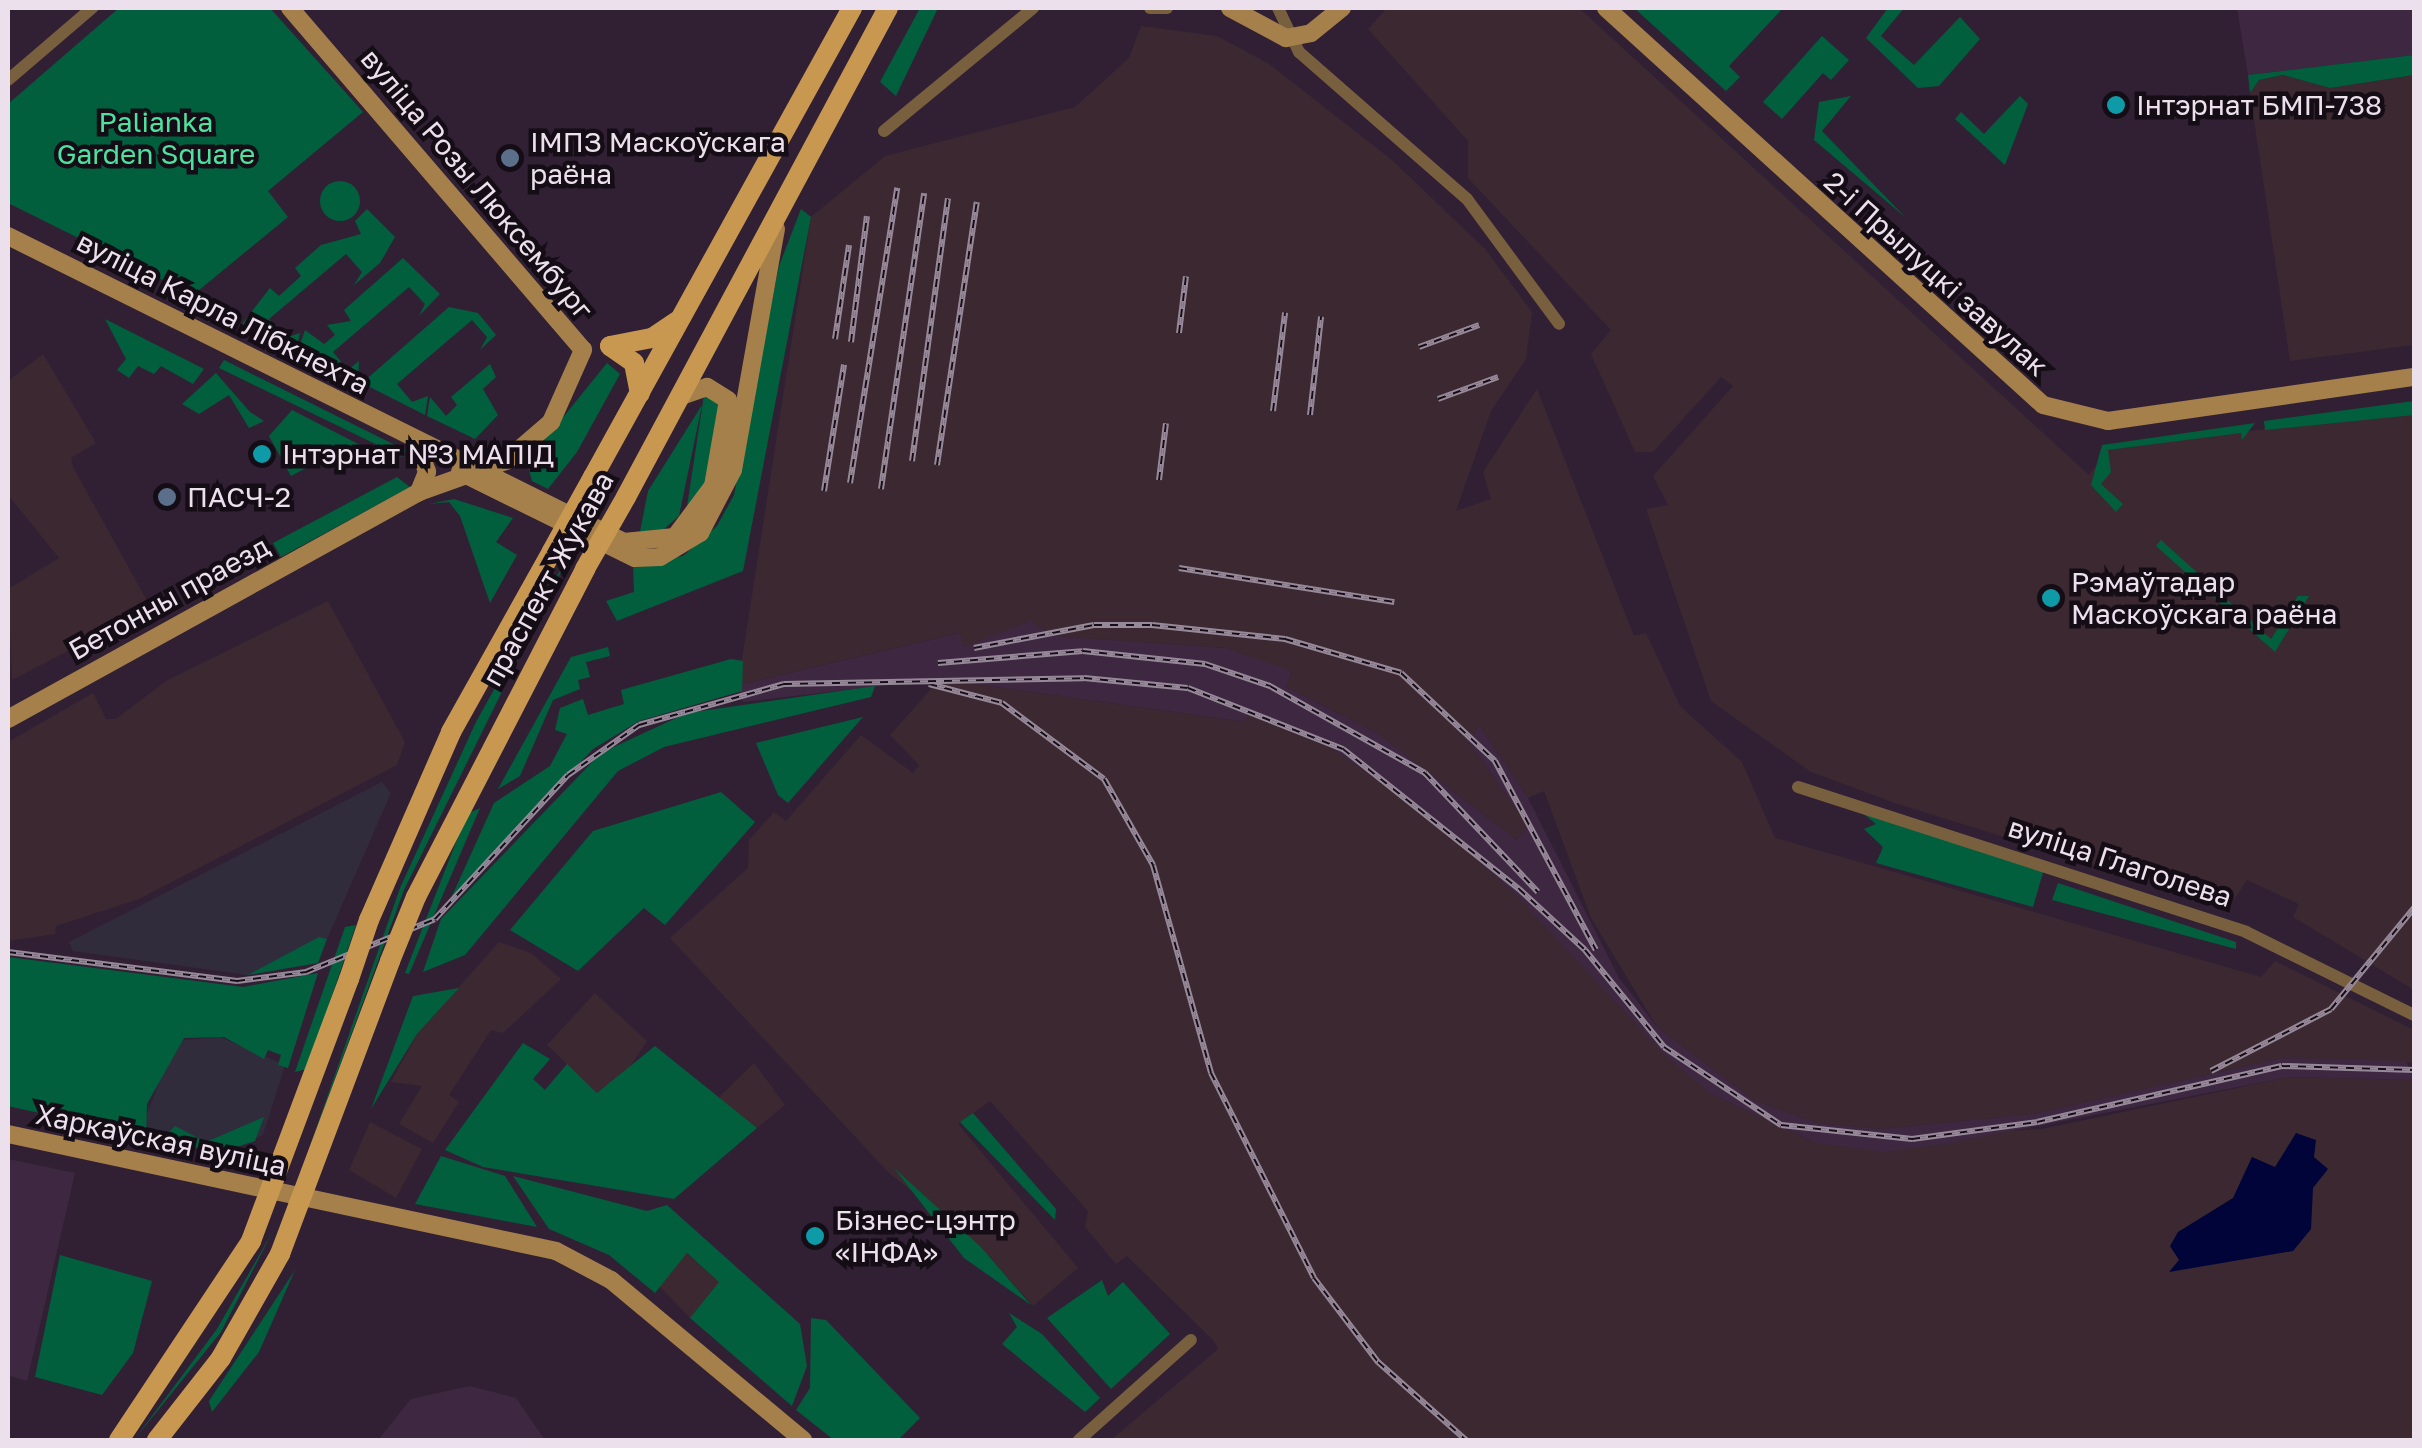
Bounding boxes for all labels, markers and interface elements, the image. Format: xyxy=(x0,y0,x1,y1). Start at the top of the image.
street label: вуліца Розы Люксембург xyxy=(354,42,600,326)
place label: Інтэрнат БМП-738 xyxy=(2136,88,2382,122)
marker: Інтэрнат БМП-738 xyxy=(2105,94,2127,116)
park label: Palianka Garden Square xyxy=(57,105,255,171)
place label: ІМПЗ Маскоўскага раёна xyxy=(530,125,786,191)
marker: ІМПЗ Маскоўскага раёна xyxy=(499,147,521,169)
street label: 2-і Прылуцкі завулак xyxy=(1817,165,2055,383)
street label: вуліца Карла Лібкнехта xyxy=(71,225,375,401)
place label: Інтэрнат №3 МАПІД xyxy=(282,437,554,471)
marker: Інтэрнат №3 МАПІД xyxy=(251,443,273,465)
street label: праспект Жукава xyxy=(475,466,621,692)
place label: ПАСЧ-2 xyxy=(187,480,291,514)
marker: ПАСЧ-2 xyxy=(156,486,178,508)
street label: Бетонны праезд xyxy=(63,529,275,667)
place label: Рэмаўтадар Маскоўскага раёна xyxy=(2071,565,2337,631)
marker: Рэмаўтадар Маскоўскага раёна xyxy=(2040,587,2062,609)
street label: вуліца Глаголева xyxy=(2004,810,2236,914)
street label: Харкаўская вуліца xyxy=(33,1097,289,1183)
place label: Бізнес-цэнтр «ІНФА» xyxy=(835,1203,1016,1269)
marker: Бізнес-цэнтр «ІНФА» xyxy=(804,1225,826,1247)

